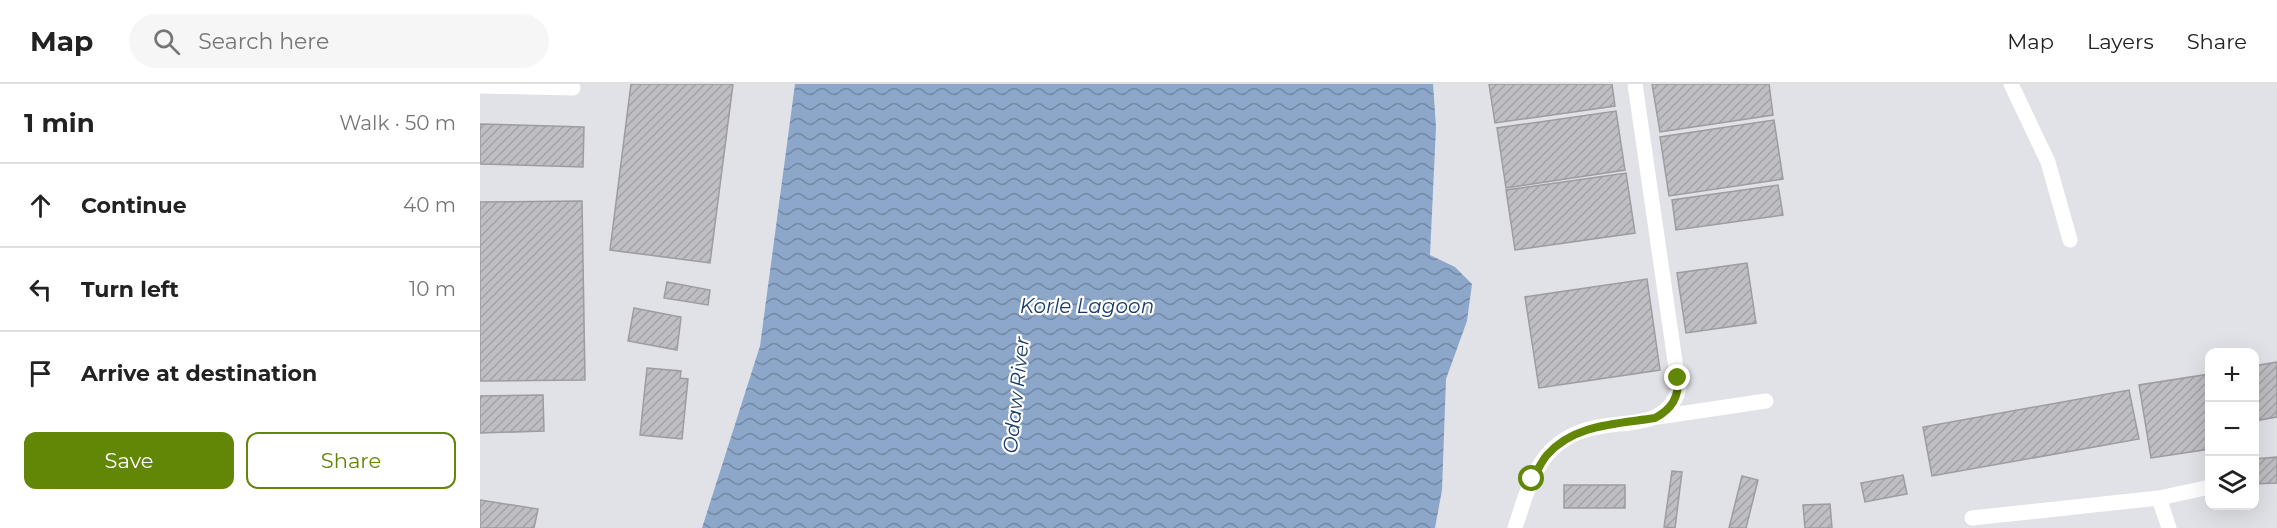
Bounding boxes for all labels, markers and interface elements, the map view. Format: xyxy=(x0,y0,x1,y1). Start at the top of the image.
search box xyxy=(129,14,549,68)
text: Map xyxy=(30,24,93,58)
icon: search xyxy=(150,25,183,58)
text: Search here xyxy=(198,28,329,55)
text: Map xyxy=(2007,29,2054,54)
text: Layers xyxy=(2087,29,2154,54)
text: Share xyxy=(2187,29,2247,54)
text: 1 min xyxy=(24,107,95,139)
text: Walk · 50 m xyxy=(339,111,456,135)
icon: ahead xyxy=(24,189,57,222)
text: Continue xyxy=(81,192,187,219)
text: 40 m xyxy=(403,193,456,217)
icon: left xyxy=(24,273,57,306)
text: Turn left xyxy=(81,276,179,303)
text: 10 m xyxy=(409,277,456,301)
water label: Korle Lagoon xyxy=(1020,294,1154,318)
water label: Odaw River xyxy=(998,334,1034,455)
map controls xyxy=(2205,348,2259,510)
button: + xyxy=(2205,348,2259,402)
icon: arrive xyxy=(24,357,57,390)
text: Arrive at destination xyxy=(81,360,317,387)
route end xyxy=(1664,364,1690,390)
button: − xyxy=(2205,402,2259,456)
button: Save xyxy=(24,432,234,489)
button: Share xyxy=(246,432,456,489)
button: layers xyxy=(2205,456,2259,510)
route start xyxy=(1518,465,1544,491)

